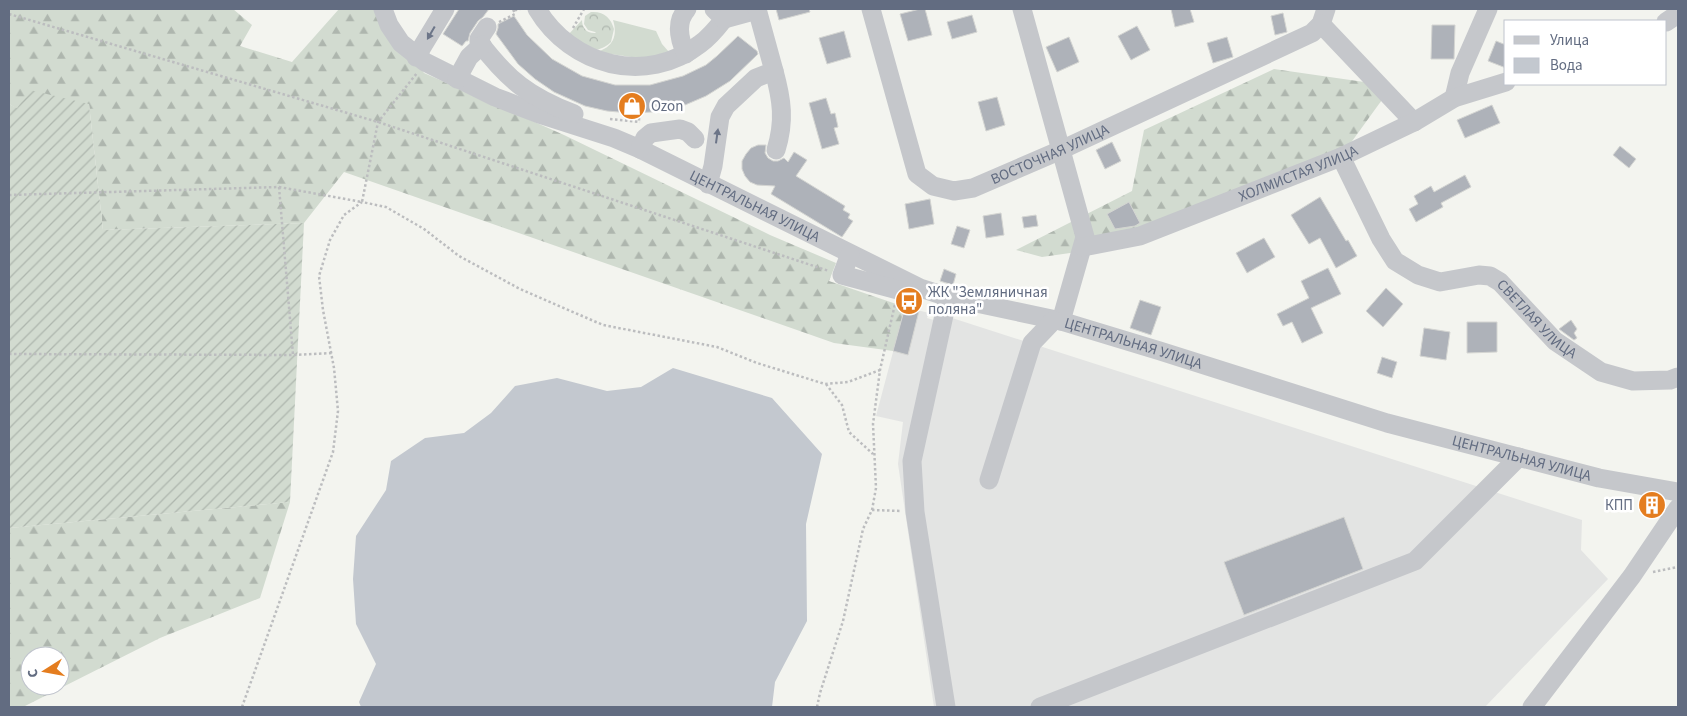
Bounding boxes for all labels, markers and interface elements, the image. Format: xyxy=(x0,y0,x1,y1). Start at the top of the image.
legend xyxy=(1504,20,1667,85)
one-way arrow xyxy=(426,26,435,40)
text: Улица xyxy=(1550,30,1589,51)
text: Вода xyxy=(1550,55,1583,76)
shop icon: Ozon xyxy=(617,91,647,121)
place label: Ozon xyxy=(651,96,683,117)
street label: ВОСТОЧНАЯ УЛИЦА xyxy=(987,118,1113,190)
one-way arrow xyxy=(713,128,721,144)
street label: ХОЛМИСТАЯ УЛИЦА xyxy=(1235,140,1362,207)
street label: ЦЕНТРАЛЬНАЯ УЛИЦА xyxy=(686,165,824,248)
street label: СВЕТЛАЯ УЛИЦА xyxy=(1492,275,1582,364)
place label: ЖК "Земляничная поляна" xyxy=(928,282,1048,320)
bus stop icon: ЖК "Земляничная поляна" xyxy=(894,286,924,316)
street label: ЦЕНТРАЛЬНАЯ УЛИЦА xyxy=(1062,312,1206,375)
street label: ЦЕНТРАЛЬНАЯ УЛИЦА xyxy=(1450,430,1594,486)
building icon: КПП xyxy=(1637,490,1667,520)
place label: КПП xyxy=(1605,495,1633,516)
north arrow xyxy=(20,646,70,696)
text: С xyxy=(23,667,44,679)

